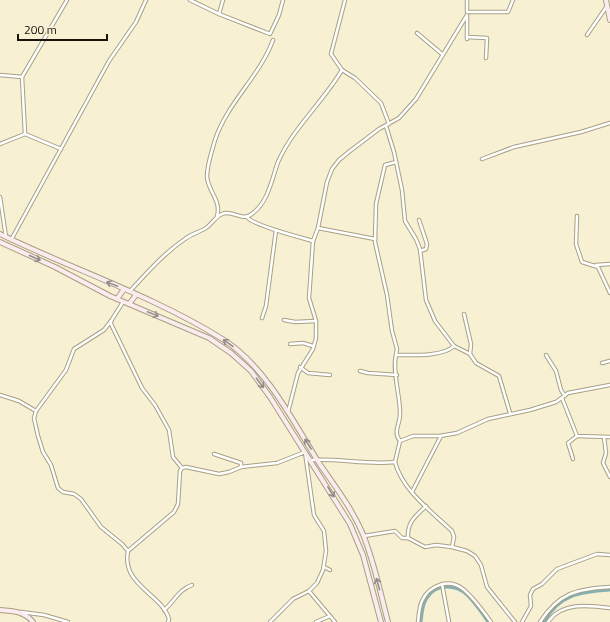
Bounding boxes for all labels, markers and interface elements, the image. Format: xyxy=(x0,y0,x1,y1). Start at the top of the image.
scale bar xyxy=(18,16,107,42)
text: 200 m xyxy=(24,20,57,39)
one-way arrow xyxy=(29,255,41,262)
one-way arrow xyxy=(107,279,119,287)
one-way arrow xyxy=(146,310,158,318)
one-way arrow xyxy=(223,339,234,347)
one-way arrow xyxy=(256,378,264,389)
one-way arrow xyxy=(304,439,312,450)
one-way arrow xyxy=(326,487,335,498)
one-way arrow xyxy=(373,578,381,591)

